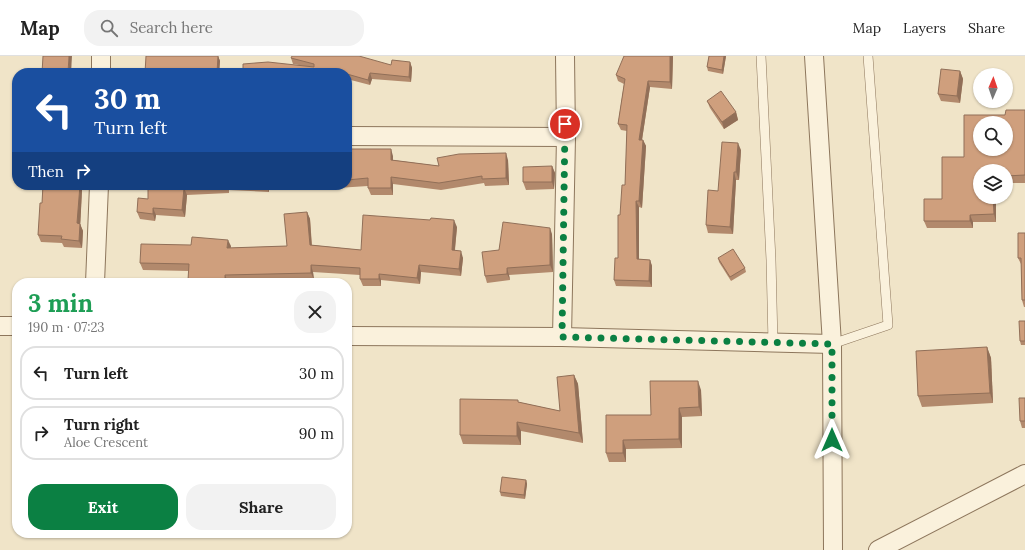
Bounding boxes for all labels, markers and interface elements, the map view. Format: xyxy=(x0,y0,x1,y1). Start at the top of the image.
search box xyxy=(84,10,364,46)
text: Map xyxy=(20,16,60,40)
icon: search xyxy=(98,17,120,39)
text: Search here xyxy=(130,18,213,37)
text: Map xyxy=(853,19,881,37)
text: Layers xyxy=(903,19,946,37)
text: Share xyxy=(968,19,1005,37)
north arrow xyxy=(973,68,1013,108)
map controls xyxy=(973,68,1013,204)
text: 30 m xyxy=(94,81,161,117)
icon: left xyxy=(28,84,80,136)
pin xyxy=(548,107,582,141)
icon: arrive xyxy=(554,113,576,135)
text: Turn left xyxy=(94,116,167,139)
button: search xyxy=(973,116,1013,156)
icon: right xyxy=(72,160,94,182)
text: Then xyxy=(28,162,64,181)
button: layers xyxy=(973,164,1013,204)
text: 3 min xyxy=(28,288,93,319)
button: close xyxy=(294,291,336,333)
text: 190 m · 07:23 xyxy=(28,319,105,336)
icon: left xyxy=(30,362,52,384)
text: Turn left xyxy=(64,364,128,383)
text: 30 m xyxy=(299,364,334,383)
text: Turn right xyxy=(64,415,140,434)
position arrow xyxy=(811,419,853,461)
icon: right xyxy=(30,422,52,444)
text: 90 m xyxy=(299,424,334,443)
text: Aloe Crescent xyxy=(64,434,148,451)
button: Exit xyxy=(28,484,178,530)
button: Share xyxy=(186,484,336,530)

